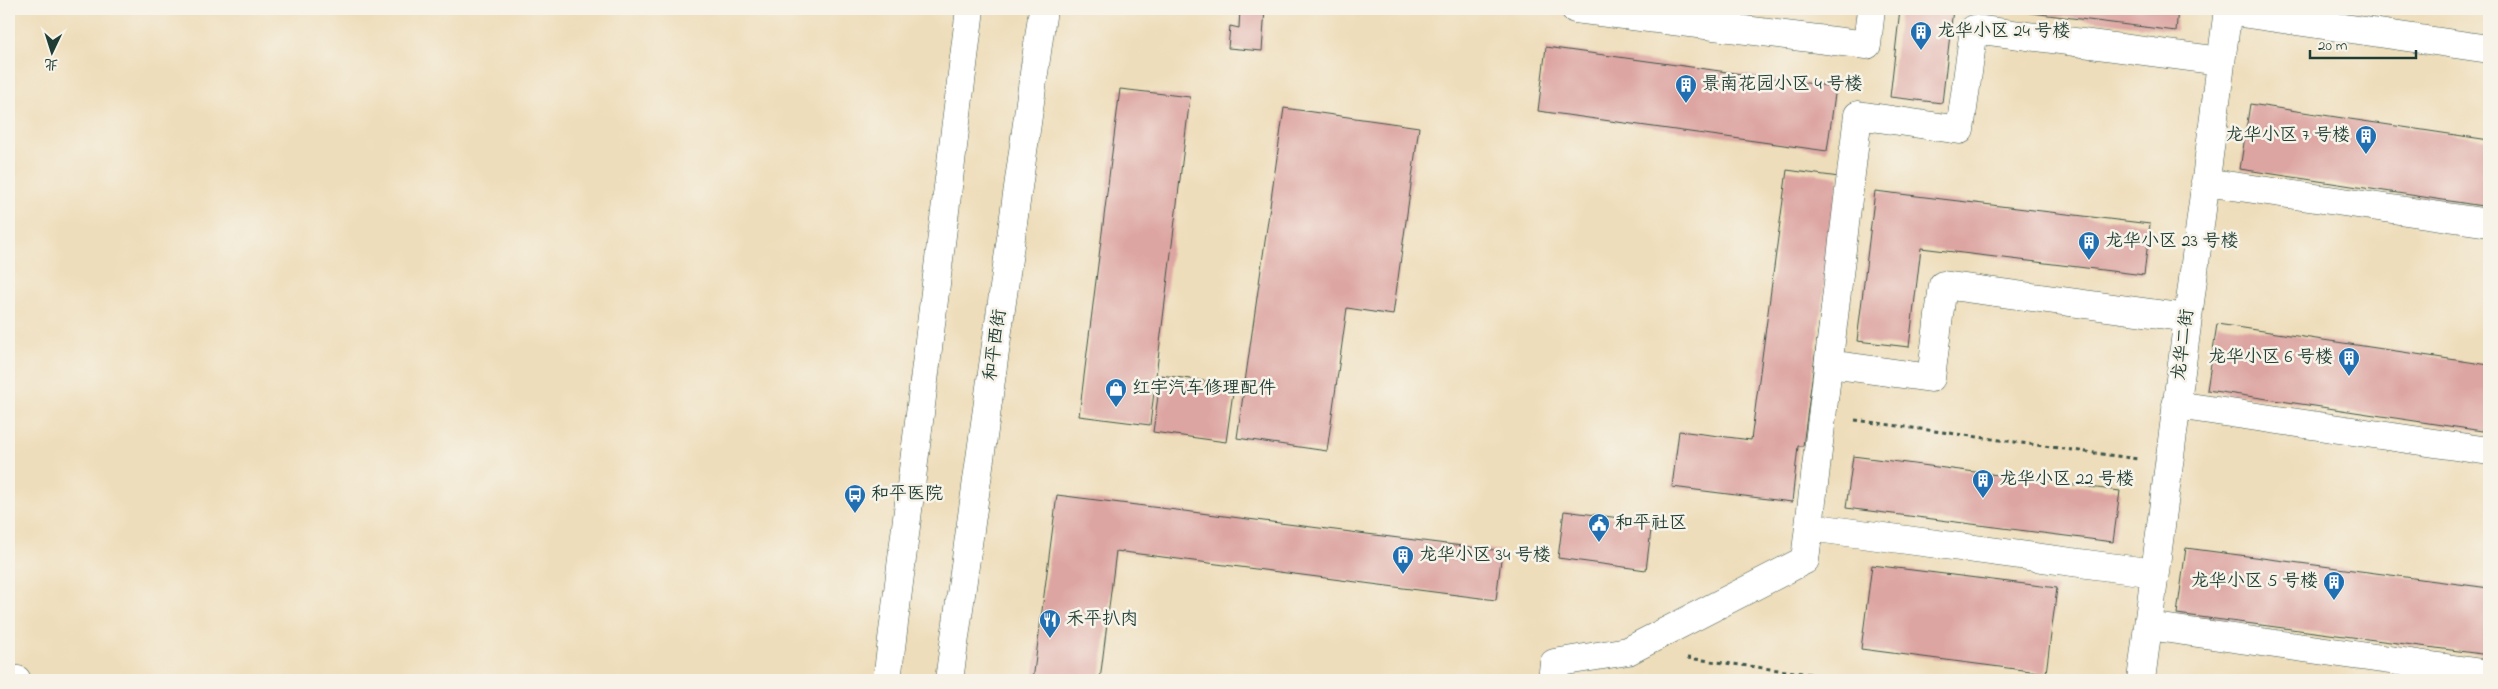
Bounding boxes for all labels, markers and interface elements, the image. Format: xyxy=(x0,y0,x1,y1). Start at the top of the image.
place label: 龙华小区 24 号楼 xyxy=(1937,19,2070,45)
building icon: 龙华小区 24 号楼 xyxy=(1909,20,1933,51)
north arrow xyxy=(28,28,78,78)
scale bar xyxy=(2310,28,2417,60)
text: 20 m xyxy=(2318,35,2348,57)
text: 北 xyxy=(43,53,59,74)
place label: 景南花园小区 4 号楼 xyxy=(1702,72,1862,98)
building icon: 景南花园小区 4 号楼 xyxy=(1674,73,1698,104)
place label: 龙华小区 7 号楼 xyxy=(2226,123,2350,149)
building icon: 龙华小区 7 号楼 xyxy=(2354,124,2378,155)
place label: 龙华小区 23 号楼 xyxy=(2105,229,2238,255)
building icon: 龙华小区 23 号楼 xyxy=(2077,230,2101,261)
street label: 和平西街 xyxy=(978,308,1014,382)
street label: 龙华二街 xyxy=(2167,308,2201,382)
place label: 龙华小区 6 号楼 xyxy=(2208,345,2333,371)
building icon: 龙华小区 6 号楼 xyxy=(2337,346,2361,377)
place label: 红宇汽车修理配件 xyxy=(1132,376,1276,402)
shop icon: 红宇汽车修理配件 xyxy=(1104,377,1128,408)
place label: 龙华小区 22 号楼 xyxy=(1999,467,2134,493)
building icon: 龙华小区 22 号楼 xyxy=(1971,468,1995,499)
place label: 和平医院 xyxy=(871,482,943,508)
bus stop icon: 和平医院 xyxy=(843,483,867,514)
place label: 和平社区 xyxy=(1615,511,1687,537)
public building icon: 和平社区 xyxy=(1587,512,1611,543)
place label: 龙华小区 34 号楼 xyxy=(1419,543,1551,569)
building icon: 龙华小区 34 号楼 xyxy=(1391,544,1415,575)
place label: 龙华小区 5 号楼 xyxy=(2191,569,2318,595)
building icon: 龙华小区 5 号楼 xyxy=(2322,570,2346,601)
place label: 禾平扒肉 xyxy=(1066,607,1138,633)
restaurant icon: 禾平扒肉 xyxy=(1038,608,1062,639)

